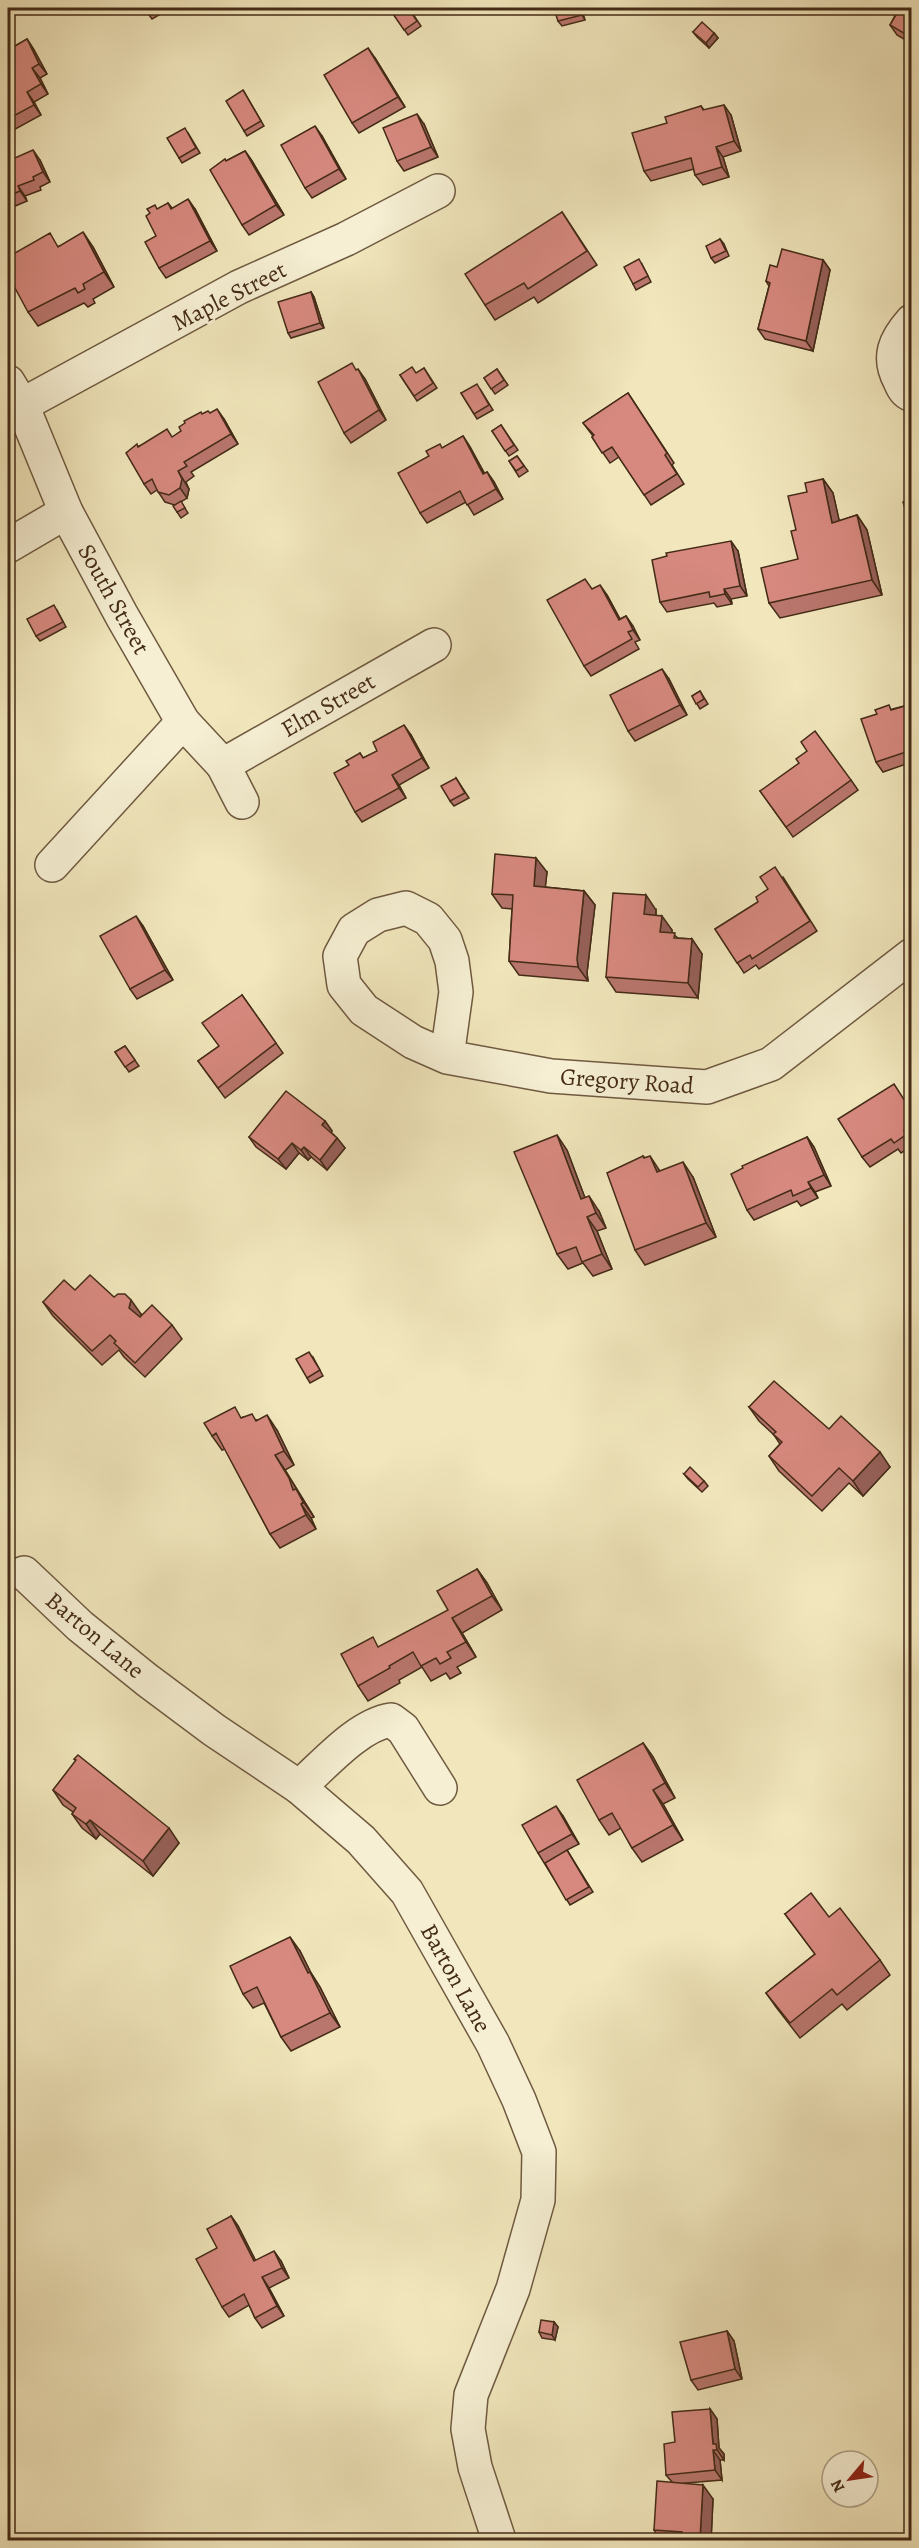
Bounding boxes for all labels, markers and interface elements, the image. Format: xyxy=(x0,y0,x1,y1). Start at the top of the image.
street label: Maple Street xyxy=(166,253,292,338)
street label: South Street xyxy=(71,538,158,660)
street label: Elm Street xyxy=(275,665,381,745)
street label: Gregory Road xyxy=(559,1060,695,1102)
street label: Barton Lane xyxy=(39,1584,151,1686)
street label: Barton Lane xyxy=(413,1918,499,2038)
north arrow xyxy=(820,2449,880,2509)
text: N xyxy=(825,2475,850,2496)

